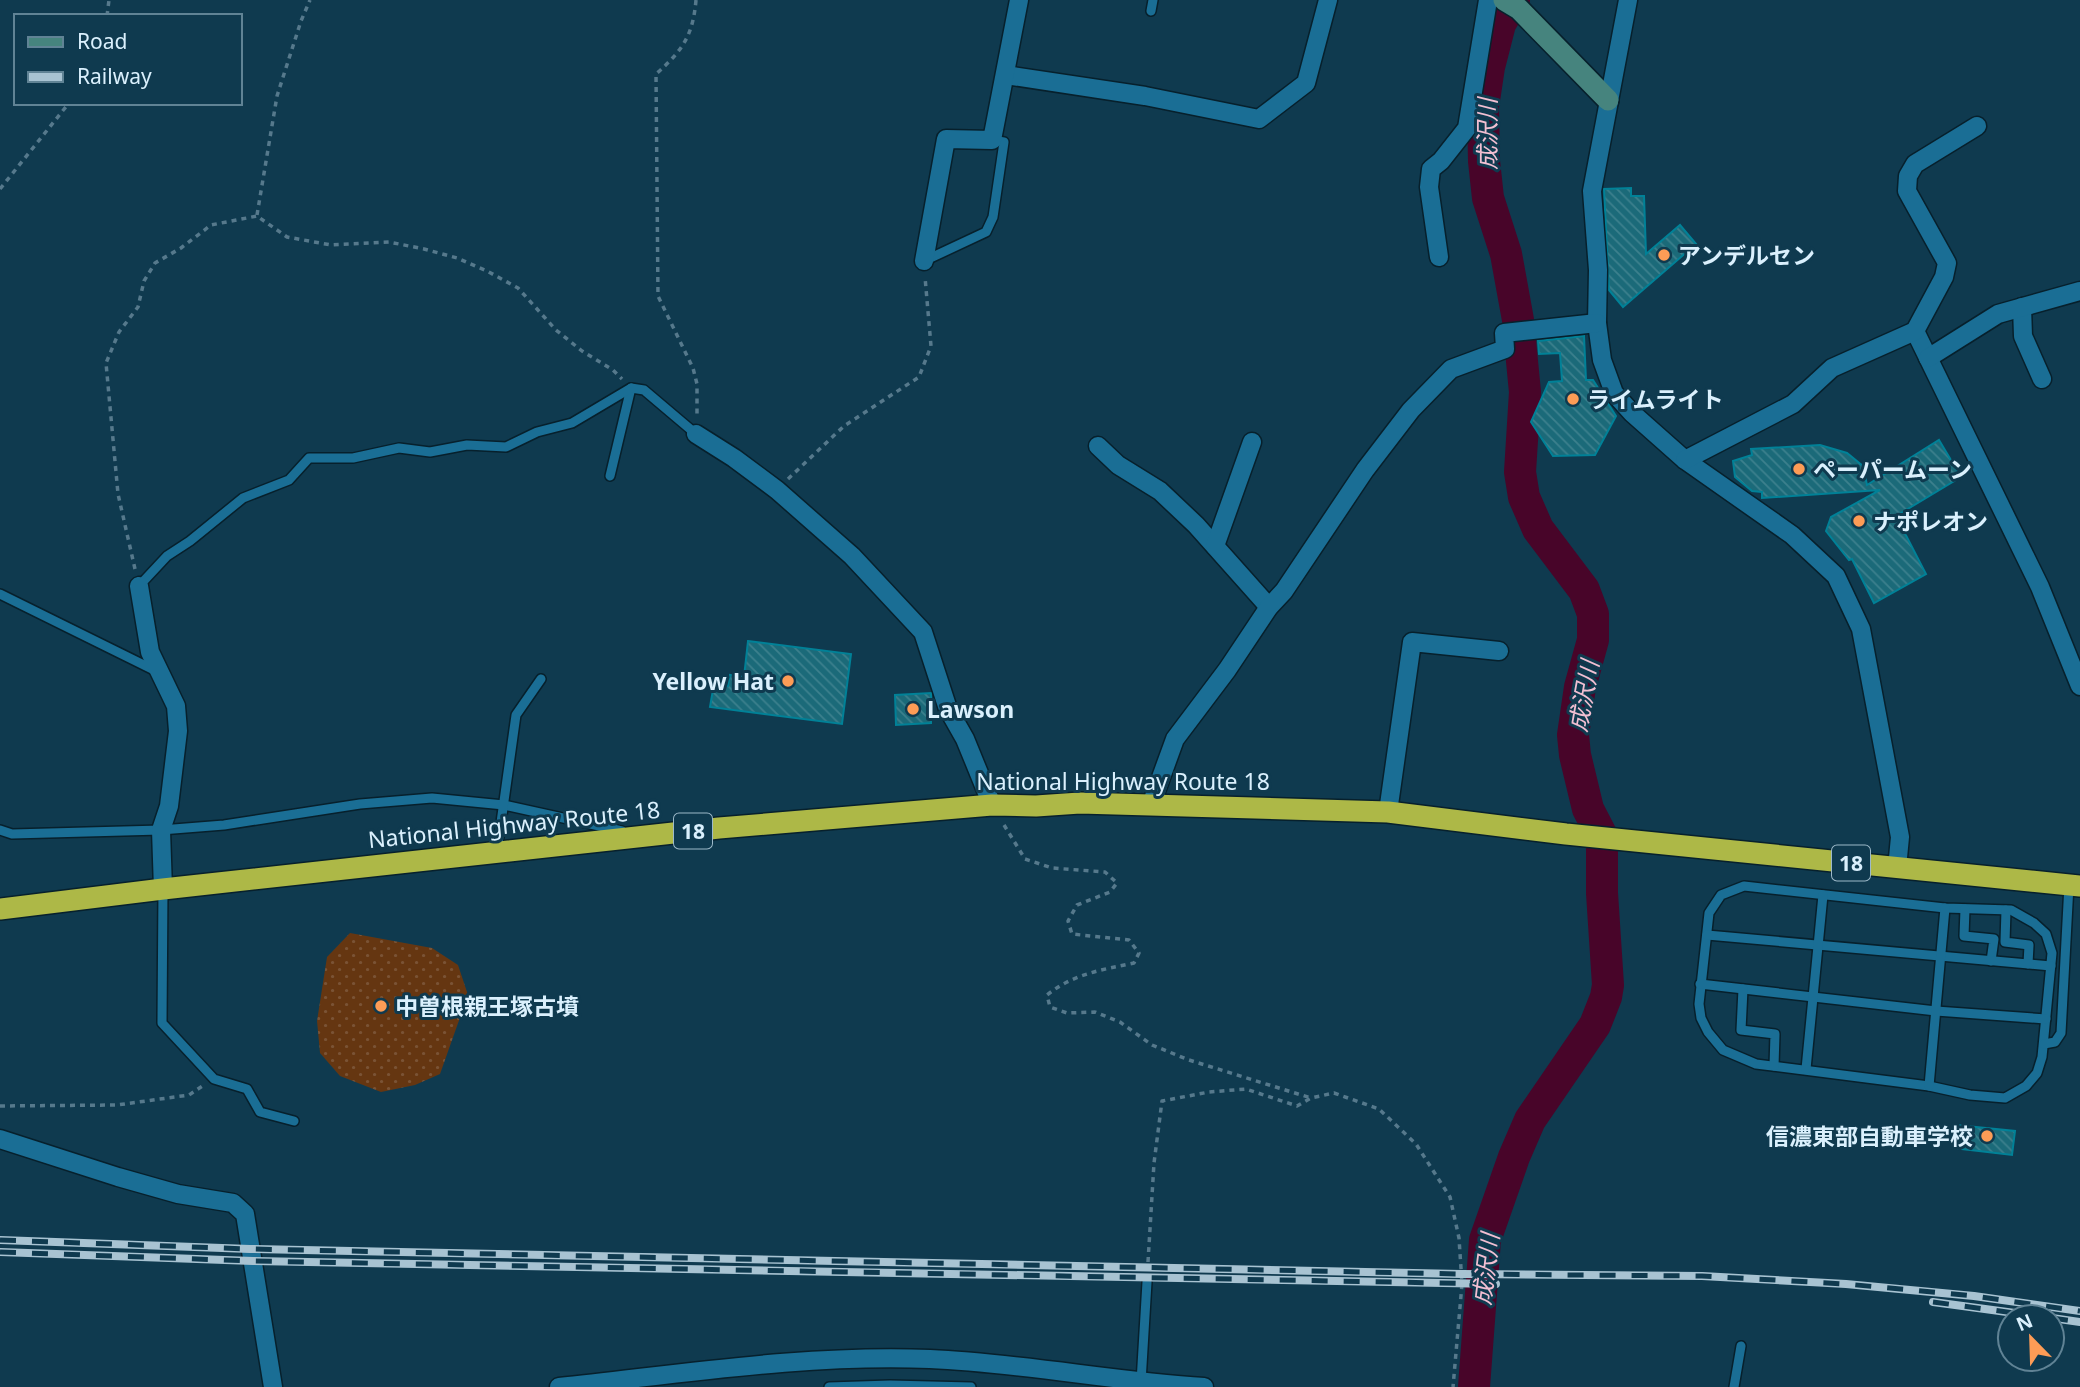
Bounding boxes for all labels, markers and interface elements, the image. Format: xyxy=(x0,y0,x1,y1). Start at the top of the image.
legend xyxy=(14,14,242,105)
text: Road xyxy=(77,27,127,55)
text: Railway xyxy=(77,62,152,90)
water label: 成沢川 xyxy=(1470,95,1503,170)
place label: アンデルセン xyxy=(1678,239,1815,271)
marker: アンデルセン xyxy=(1656,247,1672,263)
place label: ライムライト xyxy=(1587,383,1723,415)
marker: ライムライト xyxy=(1565,391,1581,407)
place label: ペーパームーン xyxy=(1813,453,1972,485)
marker: ペーパームーン xyxy=(1791,461,1807,477)
place label: ナポレオン xyxy=(1873,505,1988,537)
marker: ナポレオン xyxy=(1851,513,1867,529)
water label: 成沢川 xyxy=(1560,655,1606,734)
place label: Yellow Hat xyxy=(652,665,774,697)
marker: Yellow Hat xyxy=(780,673,796,689)
place label: Lawson xyxy=(927,693,1014,725)
marker: Lawson xyxy=(905,701,921,717)
street label: National Highway Route 18 xyxy=(976,765,1270,797)
street label: National Highway Route 18 xyxy=(366,793,662,855)
road number: 18 xyxy=(674,814,712,848)
road number: 18 xyxy=(1832,846,1870,880)
place label: 中曽根親王塚古墳 xyxy=(395,990,579,1022)
marker: 中曽根親王塚古墳 xyxy=(373,998,389,1014)
place label: 信濃東部自動車学校 xyxy=(1766,1120,1973,1152)
marker: 信濃東部自動車学校 xyxy=(1979,1128,1995,1144)
water label: 成沢川 xyxy=(1464,1228,1506,1307)
north arrow xyxy=(1996,1303,2066,1373)
text: N xyxy=(2012,1307,2037,1337)

